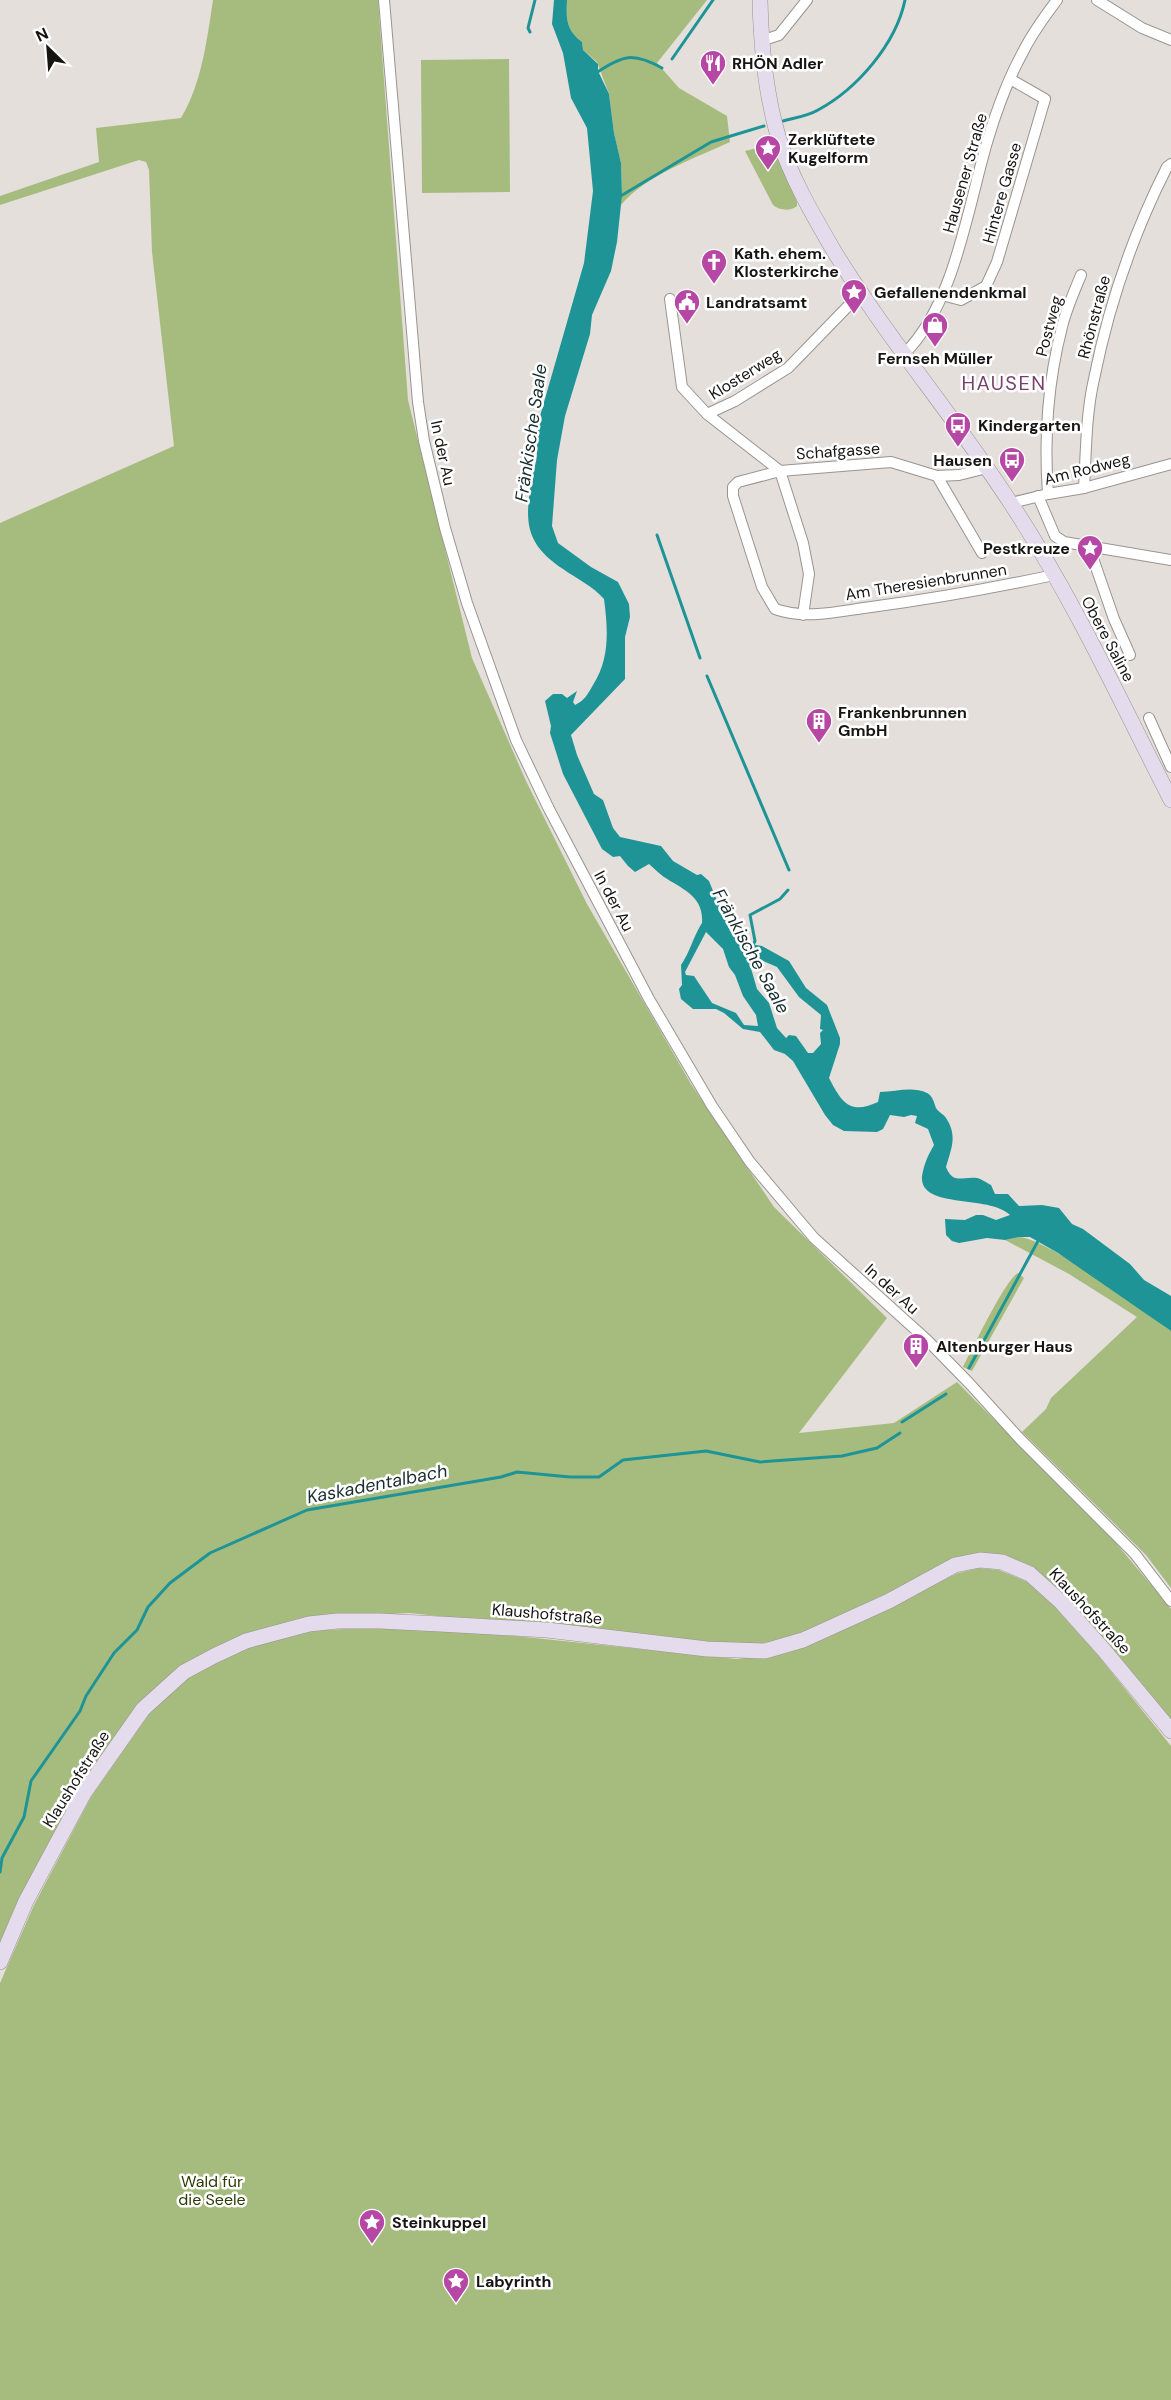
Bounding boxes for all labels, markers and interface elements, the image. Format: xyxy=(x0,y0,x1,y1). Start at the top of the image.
north arrow xyxy=(18,18,78,78)
text: N xyxy=(32,23,52,47)
restaurant icon: RHÖN Adler xyxy=(698,48,728,86)
place label: RHÖN Adler xyxy=(732,53,824,74)
street label: Hausener Straße xyxy=(938,111,992,235)
place label: Zerklüftete Kugelform xyxy=(788,129,875,168)
place icon: Zerklüftete Kugelform xyxy=(753,133,783,171)
street label: Hintere Gasse xyxy=(978,140,1026,246)
place label: Kath. ehem. Klosterkirche xyxy=(734,243,839,282)
church icon: Kath. ehem. Klosterkirche xyxy=(699,247,729,285)
street label: Rhönstraße xyxy=(1073,273,1115,361)
place icon: Gefallenendenkmal xyxy=(839,277,869,315)
place label: Gefallenendenkmal xyxy=(874,282,1027,303)
public building icon: Landratsamt xyxy=(672,287,702,325)
place label: Landratsamt xyxy=(706,292,807,313)
street label: Postweg xyxy=(1031,293,1067,359)
shop icon: Fernseh Müller xyxy=(920,310,950,348)
street label: Klosterweg xyxy=(705,344,785,404)
place label: Fernseh Müller xyxy=(877,348,993,369)
water label: Fränkische Saale xyxy=(509,362,553,504)
district label: HAUSEN xyxy=(961,370,1047,396)
bus stop icon: Kindergarten xyxy=(943,410,973,448)
place label: Kindergarten xyxy=(978,415,1081,436)
street label: In der Au xyxy=(426,418,460,488)
street label: Schafgasse xyxy=(795,438,881,464)
bus stop icon: Hausen xyxy=(997,445,1027,483)
street label: Am Rodweg xyxy=(1042,448,1132,490)
place label: Hausen xyxy=(933,450,992,471)
place icon: Pestkreuze xyxy=(1075,533,1105,571)
place label: Pestkreuze xyxy=(983,538,1070,559)
street label: Am Theresienbrunnen xyxy=(844,559,1008,605)
street label: Obere Saline xyxy=(1077,593,1139,685)
place label: Frankenbrunnen GmbH xyxy=(838,702,967,741)
building icon: Frankenbrunnen GmbH xyxy=(804,706,834,744)
street label: In der Au xyxy=(589,867,639,935)
water label: Fränkische Saale xyxy=(707,884,795,1018)
street label: In der Au xyxy=(860,1259,924,1319)
building icon: Altenburger Haus xyxy=(901,1331,931,1369)
place label: Altenburger Haus xyxy=(936,1336,1073,1357)
water label: Kaskadentalbach xyxy=(305,1459,449,1509)
street label: Klaushofstraße xyxy=(1045,1563,1135,1659)
street label: Klaushofstraße xyxy=(491,1599,603,1629)
street label: Klaushofstraße xyxy=(38,1727,114,1831)
park label: Wald für die Seele xyxy=(178,2171,246,2210)
place icon: Steinkuppel xyxy=(357,2207,387,2245)
place label: Steinkuppel xyxy=(392,2212,486,2233)
place icon: Labyrinth xyxy=(441,2266,471,2304)
place label: Labyrinth xyxy=(476,2271,551,2292)

